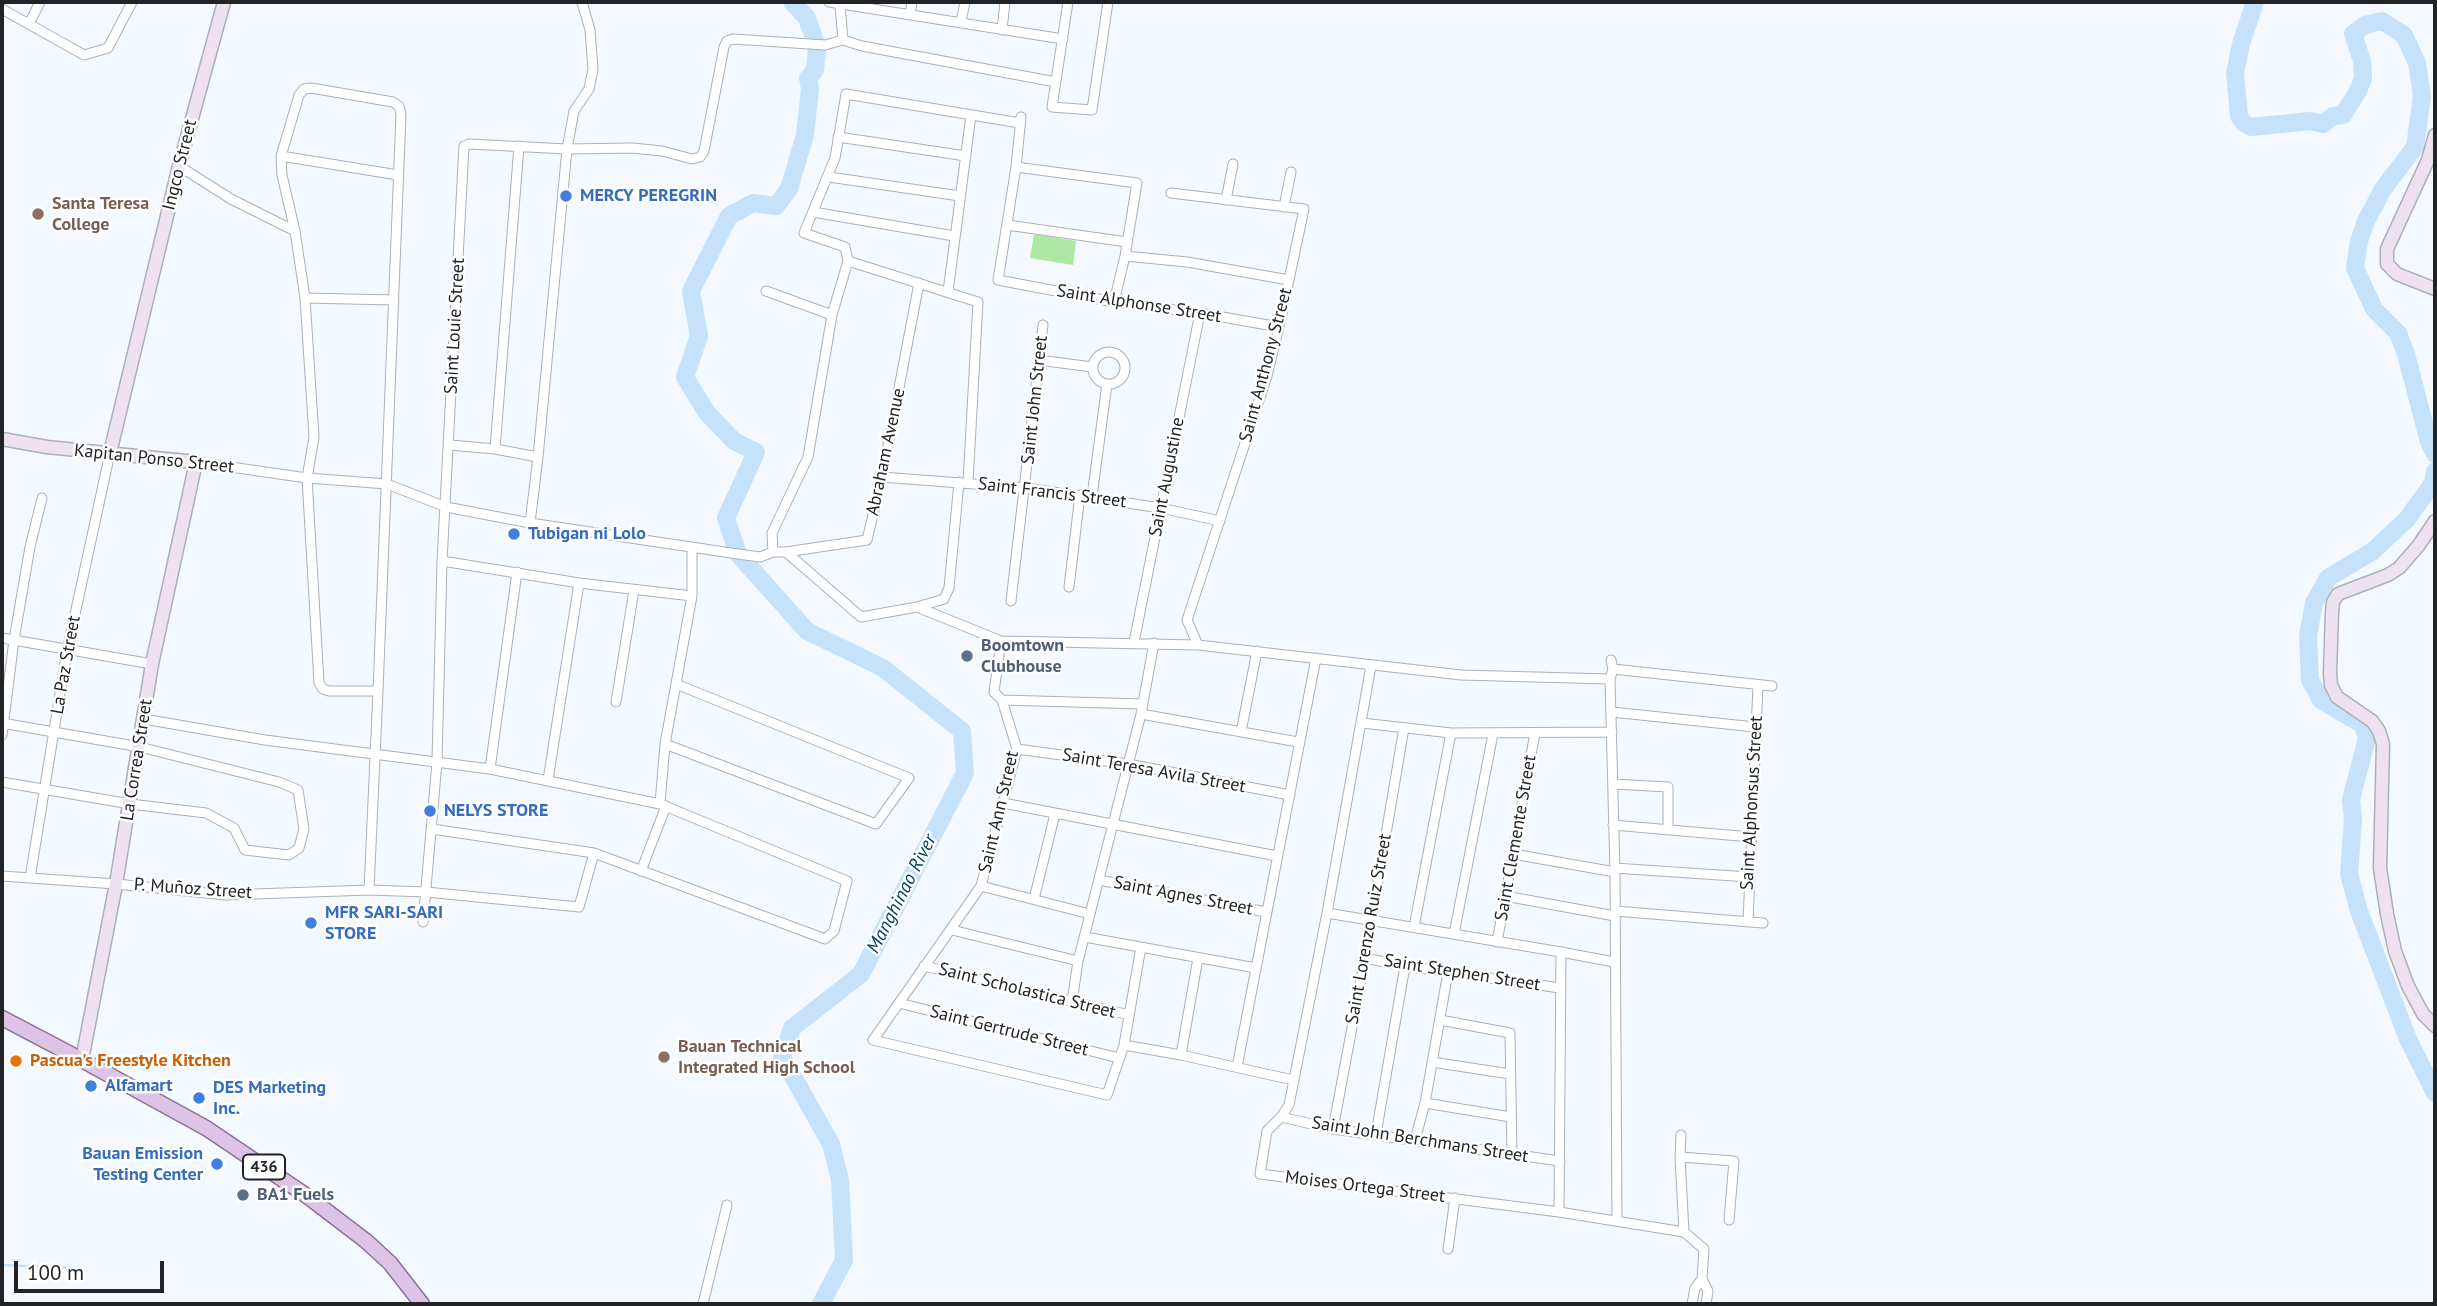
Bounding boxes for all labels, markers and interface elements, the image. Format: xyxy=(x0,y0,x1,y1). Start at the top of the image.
street label: Ingco Street xyxy=(158,117,202,213)
place label: MERCY PEREGRIN xyxy=(580,185,717,207)
marker: MERCY PEREGRIN xyxy=(558,188,574,204)
place label: Santa Teresa College xyxy=(52,193,149,235)
marker: Santa Teresa College xyxy=(30,206,46,222)
street label: Saint Louie Street xyxy=(441,257,469,395)
street label: Saint Alphonse Street xyxy=(1055,280,1223,328)
street label: Saint Anthony Street xyxy=(1235,285,1297,445)
street label: Saint John Street xyxy=(1017,335,1053,465)
street label: Abraham Avenue xyxy=(862,386,910,518)
street label: Saint Augustine xyxy=(1145,415,1189,539)
street label: Kapitan Ponso Street xyxy=(73,440,235,478)
street label: Saint Francis Street xyxy=(976,473,1128,513)
place label: Tubigan ni Lolo xyxy=(528,523,646,545)
marker: Tubigan ni Lolo xyxy=(506,526,522,542)
street label: La Paz Street xyxy=(47,614,85,716)
place label: Boomtown Clubhouse xyxy=(981,635,1064,678)
marker: Boomtown Clubhouse xyxy=(959,648,975,664)
street label: La Correa Street xyxy=(117,698,157,822)
street label: Saint Alphonsus Street xyxy=(1737,715,1767,891)
street label: Saint Teresa Avila Street xyxy=(1061,744,1247,798)
street label: Saint Ann Street xyxy=(974,749,1024,875)
street label: Saint Clemente Street xyxy=(1491,753,1541,923)
place label: NELYS STORE xyxy=(444,800,548,822)
marker: NELYS STORE xyxy=(422,803,438,819)
water label: Manghinao River xyxy=(862,831,942,957)
street label: Saint Lorenzo Ruiz Street xyxy=(1342,832,1396,1026)
street label: Saint Agnes Street xyxy=(1112,872,1254,920)
street label: P. Muñoz Street xyxy=(133,874,253,904)
place label: MFR SARI-SARI STORE xyxy=(325,902,443,944)
marker: MFR SARI-SARI STORE xyxy=(303,915,319,931)
street label: Saint Stephen Street xyxy=(1382,950,1542,996)
street label: Saint Scholastica Street xyxy=(936,959,1118,1023)
street label: Saint Gertrude Street xyxy=(928,1001,1090,1061)
place label: Bauan Technical Integrated High School xyxy=(678,1036,855,1078)
marker: Bauan Technical Integrated High School xyxy=(656,1049,672,1065)
place label: Pascua's Freestyle Kitchen xyxy=(30,1050,231,1072)
marker: Pascua's Freestyle Kitchen xyxy=(8,1053,24,1069)
place label: Alfamart xyxy=(105,1075,172,1097)
place label: DES Marketing Inc. xyxy=(213,1077,326,1120)
marker: Alfamart xyxy=(83,1078,99,1094)
marker: DES Marketing Inc. xyxy=(191,1090,207,1106)
street label: Saint John Berchmans Street xyxy=(1310,1112,1530,1168)
place label: Bauan Emission Testing Center xyxy=(82,1143,203,1186)
road number: 436 xyxy=(243,1154,285,1180)
marker: Bauan Emission Testing Center xyxy=(209,1156,225,1172)
street label: Moises Ortega Street xyxy=(1284,1166,1446,1208)
place label: BA1 Fuels xyxy=(257,1184,334,1206)
marker: BA1 Fuels xyxy=(235,1187,251,1203)
scale bar xyxy=(18,1246,168,1290)
text: 100 m xyxy=(27,1259,84,1286)

